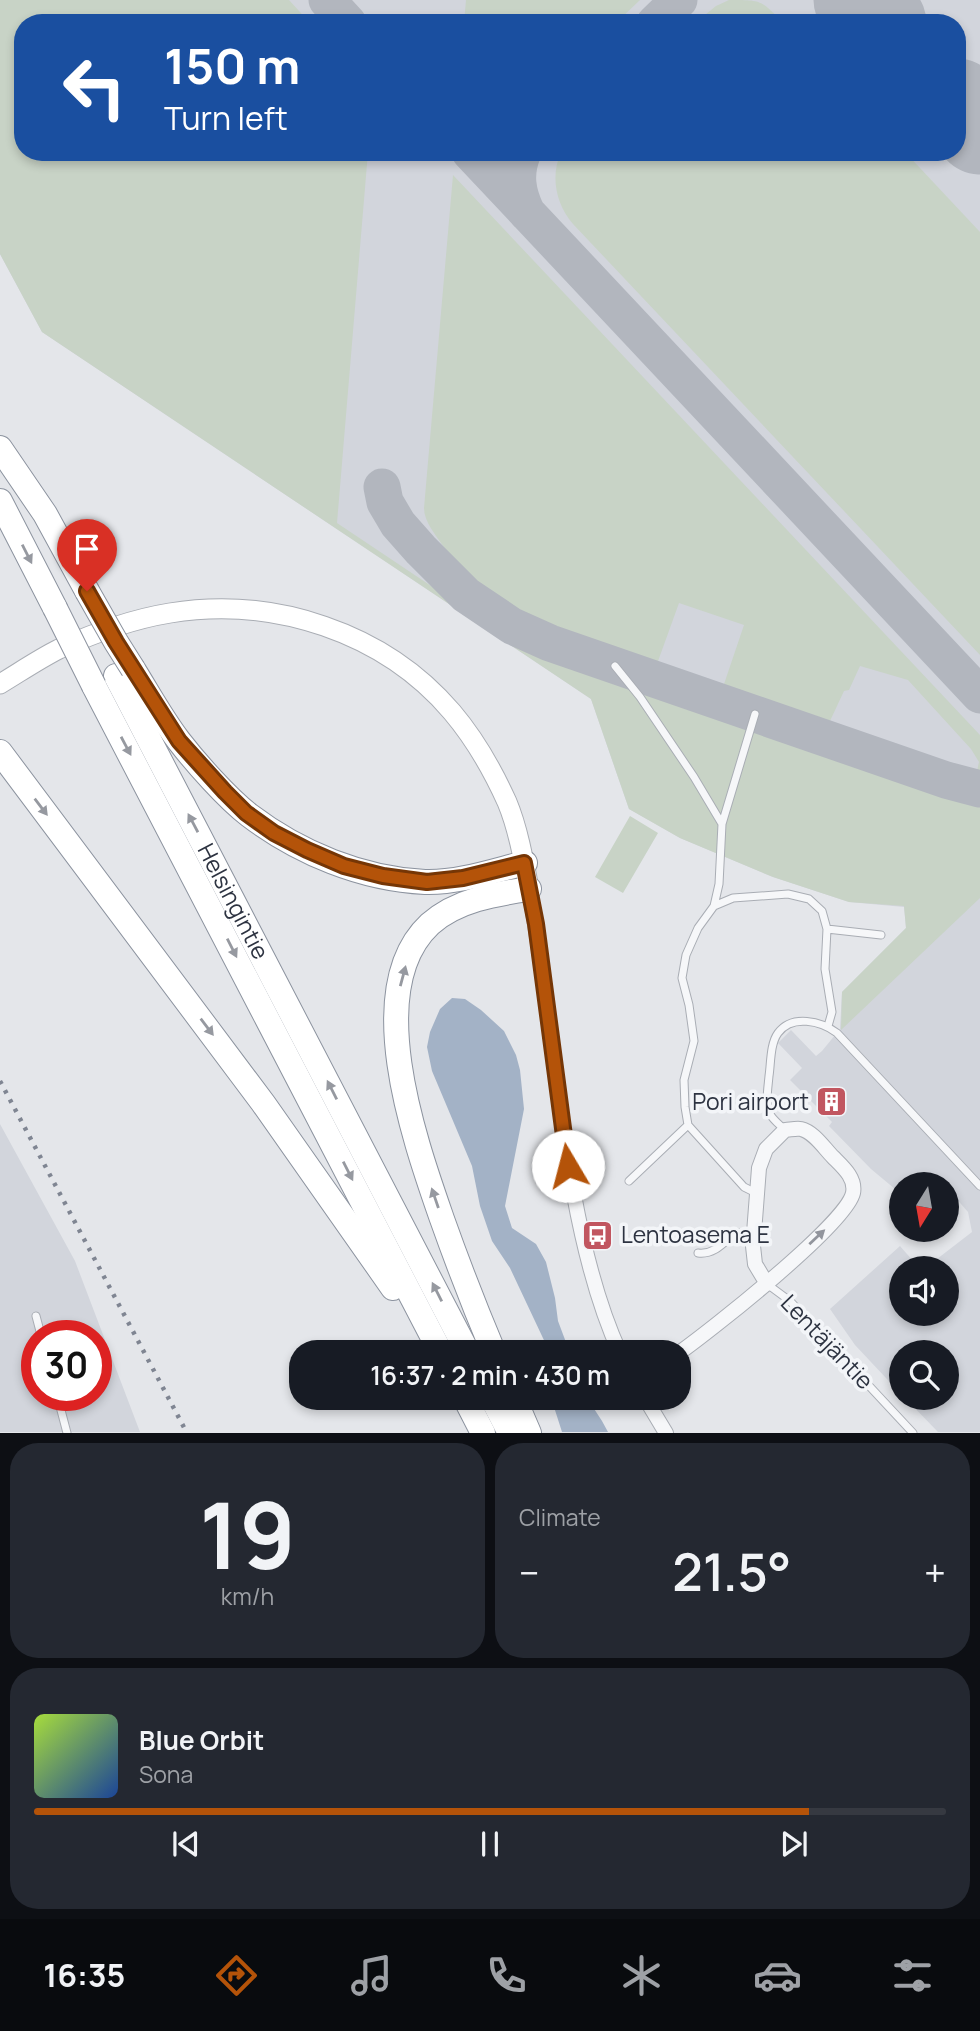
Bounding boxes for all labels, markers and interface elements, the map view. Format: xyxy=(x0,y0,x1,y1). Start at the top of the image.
text: 150 m xyxy=(164,32,300,99)
icon: left xyxy=(49,42,140,133)
text: Turn left xyxy=(164,96,288,140)
pin xyxy=(57,519,117,591)
icon: arrive xyxy=(68,530,106,568)
one-way arrow xyxy=(22,544,33,564)
one-way arrow xyxy=(121,736,132,756)
one-way arrow xyxy=(34,797,48,816)
one-way arrow xyxy=(187,814,199,833)
street label: Helsingintie xyxy=(191,837,277,964)
one-way arrow xyxy=(225,938,237,958)
one-way arrow xyxy=(398,965,408,986)
one-way arrow xyxy=(200,1018,215,1036)
one-way arrow xyxy=(327,1080,338,1100)
place label: Pori airport xyxy=(692,1085,809,1117)
building icon: Pori airport xyxy=(815,1085,849,1119)
position arrow xyxy=(531,1129,605,1203)
one-way arrow xyxy=(342,1161,353,1181)
north arrow xyxy=(889,1172,959,1242)
map controls xyxy=(889,1172,959,1410)
one-way arrow xyxy=(429,1187,440,1208)
bus stop icon: Lentoasema E xyxy=(581,1218,615,1252)
place label: Lentoasema E xyxy=(621,1218,770,1250)
one-way arrow xyxy=(808,1229,826,1245)
button: sound xyxy=(889,1256,959,1326)
one-way arrow xyxy=(431,1282,443,1302)
street label: Lentäjäntie xyxy=(774,1287,881,1396)
speed limit sign: 30 xyxy=(21,1320,112,1411)
button: search xyxy=(889,1340,959,1410)
text: 16:37 · 2 min · 430 m xyxy=(370,1357,610,1393)
text: 19 xyxy=(199,1472,296,1596)
text: Climate xyxy=(519,1501,601,1533)
text: 21.5° xyxy=(672,1536,791,1607)
text: − xyxy=(519,1546,540,1598)
text: + xyxy=(924,1546,946,1598)
text: km/h xyxy=(221,1580,274,1612)
text: Blue Orbit xyxy=(139,1722,264,1758)
text: Sona xyxy=(139,1758,193,1790)
icon: previous xyxy=(167,1825,205,1863)
icon: pause xyxy=(471,1825,509,1863)
icon: next xyxy=(775,1825,813,1863)
icon: directions xyxy=(212,1951,261,2000)
icon: music xyxy=(347,1951,396,2000)
icon: phone xyxy=(482,1951,531,2000)
icon: climate xyxy=(617,1951,666,2000)
icon: car xyxy=(753,1951,802,2000)
icon: filters xyxy=(888,1951,937,2000)
text: 16:35 xyxy=(43,1953,125,1997)

